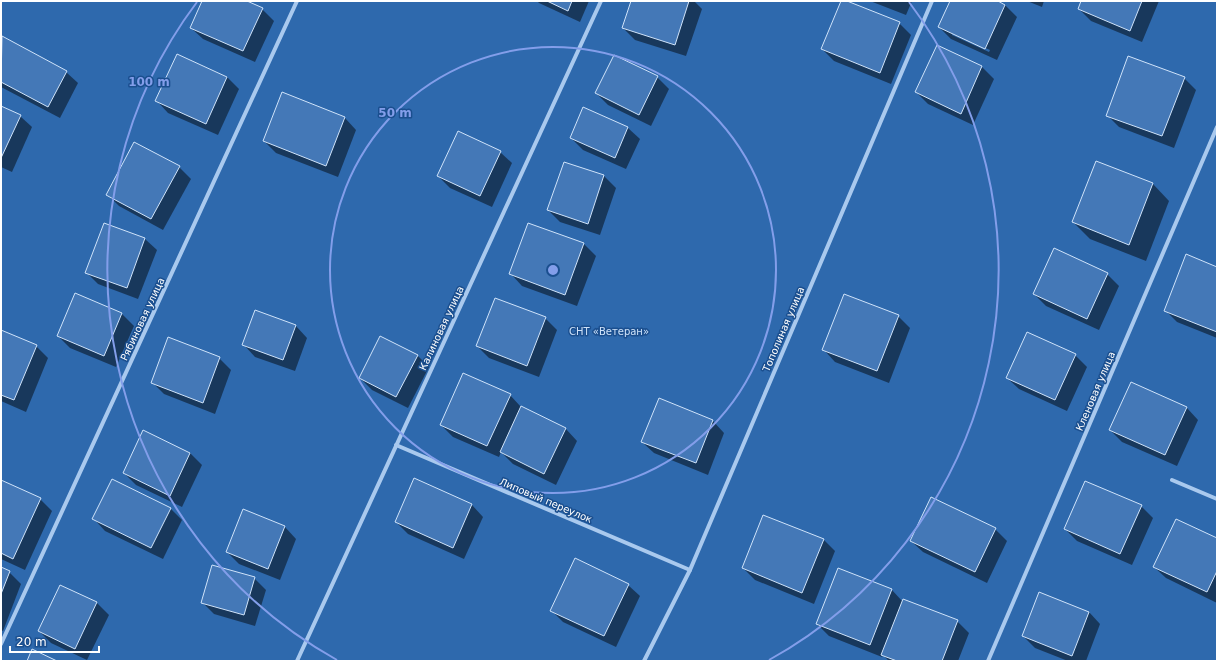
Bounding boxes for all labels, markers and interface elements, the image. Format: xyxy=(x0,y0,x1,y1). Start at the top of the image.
text: 100 m xyxy=(128,75,170,89)
text: 50 m xyxy=(378,106,412,120)
centre of rings xyxy=(546,263,560,277)
street label: Рябиновая улица xyxy=(118,276,167,362)
street label: Калиновая улица xyxy=(417,284,466,372)
street label: Тополиная улица xyxy=(760,285,806,374)
park label: СНТ «Ветеран» xyxy=(569,326,649,337)
street label: Кленовая улица xyxy=(1074,350,1117,433)
street label: Липовый переулок xyxy=(498,476,594,525)
scale bar xyxy=(10,628,99,654)
text: 20 m xyxy=(16,635,47,649)

